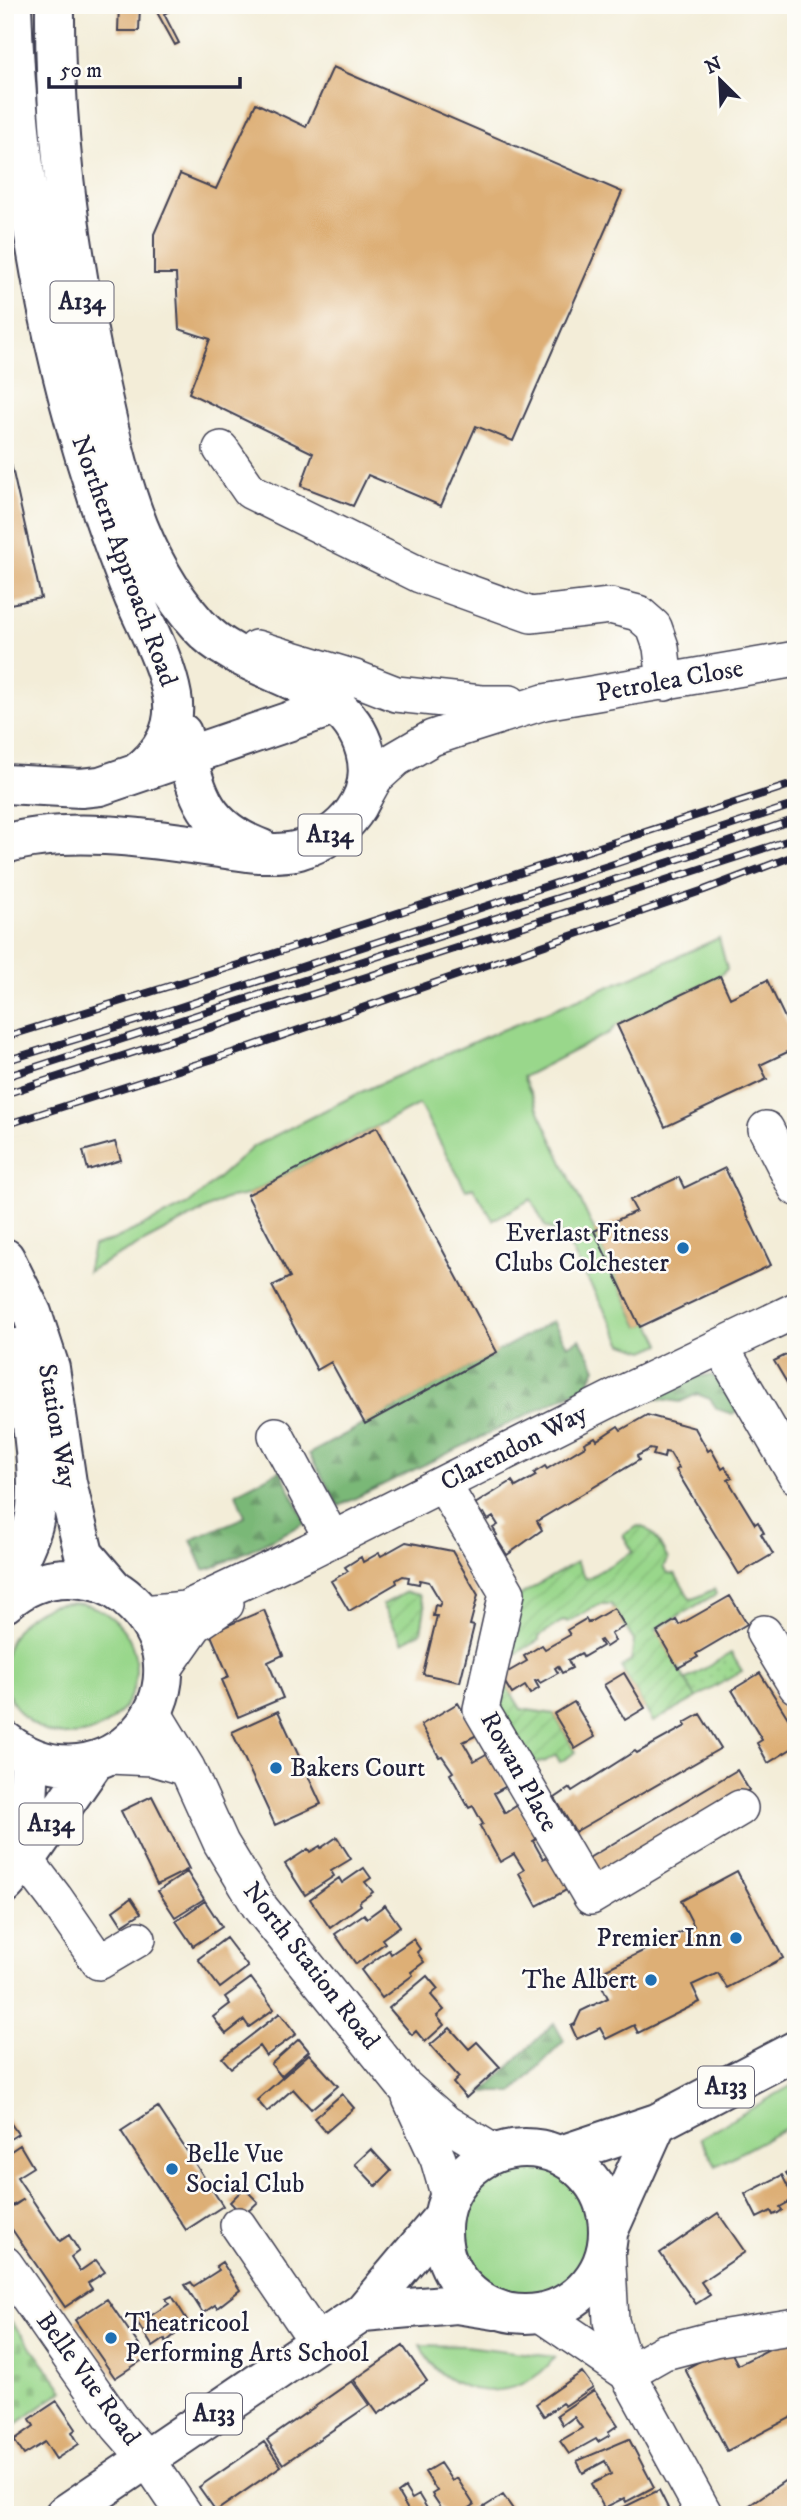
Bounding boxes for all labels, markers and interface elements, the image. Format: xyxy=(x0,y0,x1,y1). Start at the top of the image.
scale bar xyxy=(49,46,240,90)
north arrow xyxy=(686,46,756,116)
text: N xyxy=(702,52,726,80)
text: 50 m xyxy=(60,58,102,84)
road number: A134 xyxy=(50,282,114,323)
street label: Northern Approach Road xyxy=(63,431,185,691)
street label: Petrolea Close xyxy=(594,652,746,710)
road number: A134 xyxy=(298,814,362,856)
place label: Everlast Fitness Clubs Colchester xyxy=(494,1217,669,1280)
marker: Everlast Fitness Clubs Colchester xyxy=(675,1240,691,1256)
street label: Station Way xyxy=(30,1361,84,1491)
street label: Clarendon Way xyxy=(435,1397,594,1499)
street label: Rowan Place xyxy=(472,1706,566,1838)
place label: Bakers Court xyxy=(290,1752,425,1785)
marker: Bakers Court xyxy=(268,1760,284,1776)
road number: A134 xyxy=(20,1803,82,1844)
street label: North Station Road xyxy=(235,1875,387,2057)
place label: Premier Inn xyxy=(596,1922,722,1955)
marker: Premier Inn xyxy=(728,1930,744,1946)
place label: The Albert xyxy=(522,1964,637,1997)
marker: The Albert xyxy=(643,1972,659,1988)
road number: A133 xyxy=(698,2066,754,2108)
place label: Belle Vue Social Club xyxy=(186,2138,304,2201)
marker: Belle Vue Social Club xyxy=(164,2161,180,2177)
street label: Belle Vue Road xyxy=(29,2306,147,2452)
place label: Theatricool Performing Arts School xyxy=(125,2307,369,2370)
marker: Theatricool Performing Arts School xyxy=(103,2330,119,2346)
road number: A133 xyxy=(186,2393,242,2434)

